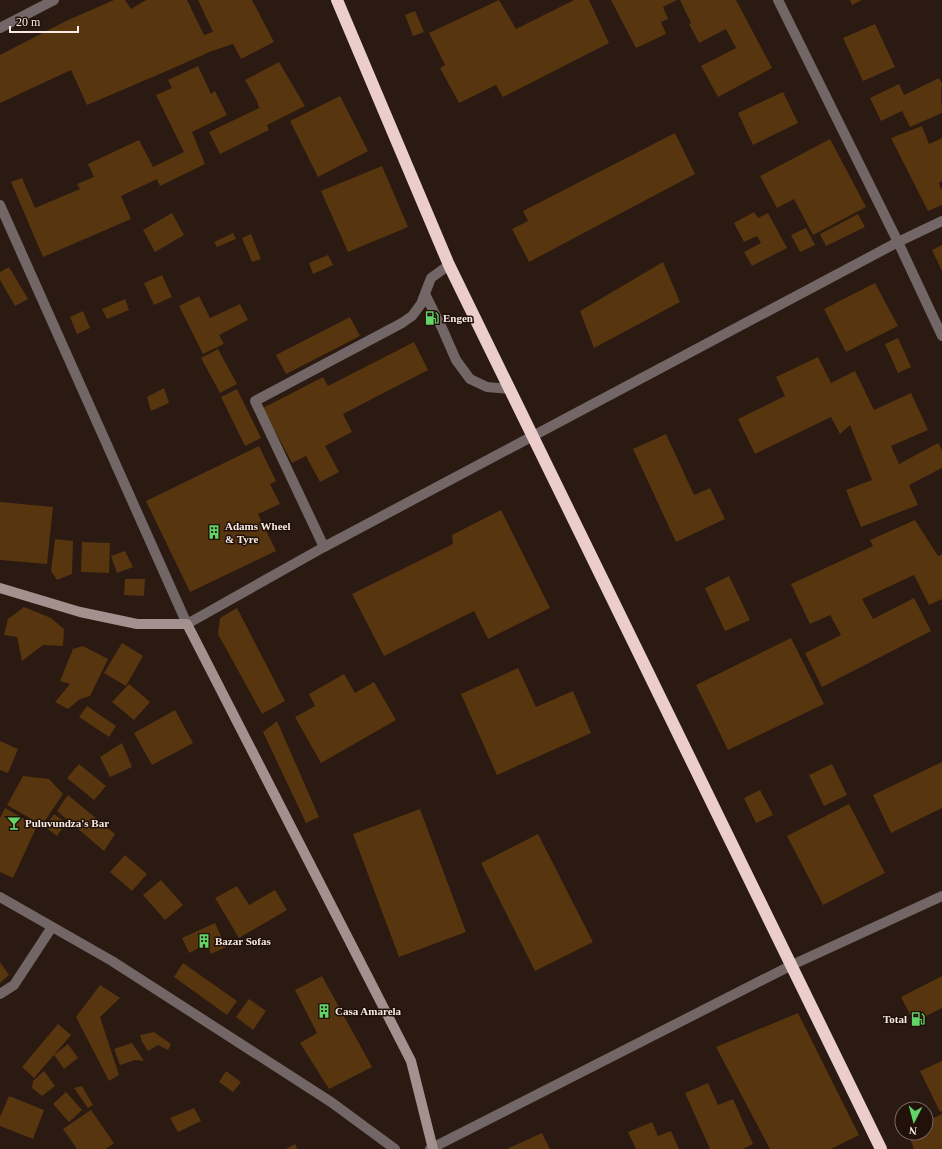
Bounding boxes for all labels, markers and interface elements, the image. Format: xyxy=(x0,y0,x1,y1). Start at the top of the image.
scale bar xyxy=(10,8,78,34)
text: 20 m xyxy=(16,15,41,29)
fuel station icon: Engen xyxy=(424,310,440,326)
place label: Engen xyxy=(443,312,473,324)
place label: Adams Wheel & Tyre xyxy=(225,520,291,545)
building icon: Adams Wheel & Tyre xyxy=(206,524,222,540)
bar icon: Puluvundza's Bar xyxy=(6,815,22,831)
place label: Puluvundza's Bar xyxy=(25,817,109,829)
building icon: Bazar Sofas xyxy=(196,933,212,949)
place label: Bazar Sofas xyxy=(215,935,271,947)
building icon: Casa Amarela xyxy=(316,1003,332,1019)
place label: Casa Amarela xyxy=(335,1005,402,1017)
fuel station icon: Total xyxy=(910,1011,926,1027)
place label: Total xyxy=(883,1013,907,1025)
north arrow xyxy=(894,1101,934,1141)
text: N xyxy=(908,1125,918,1137)

